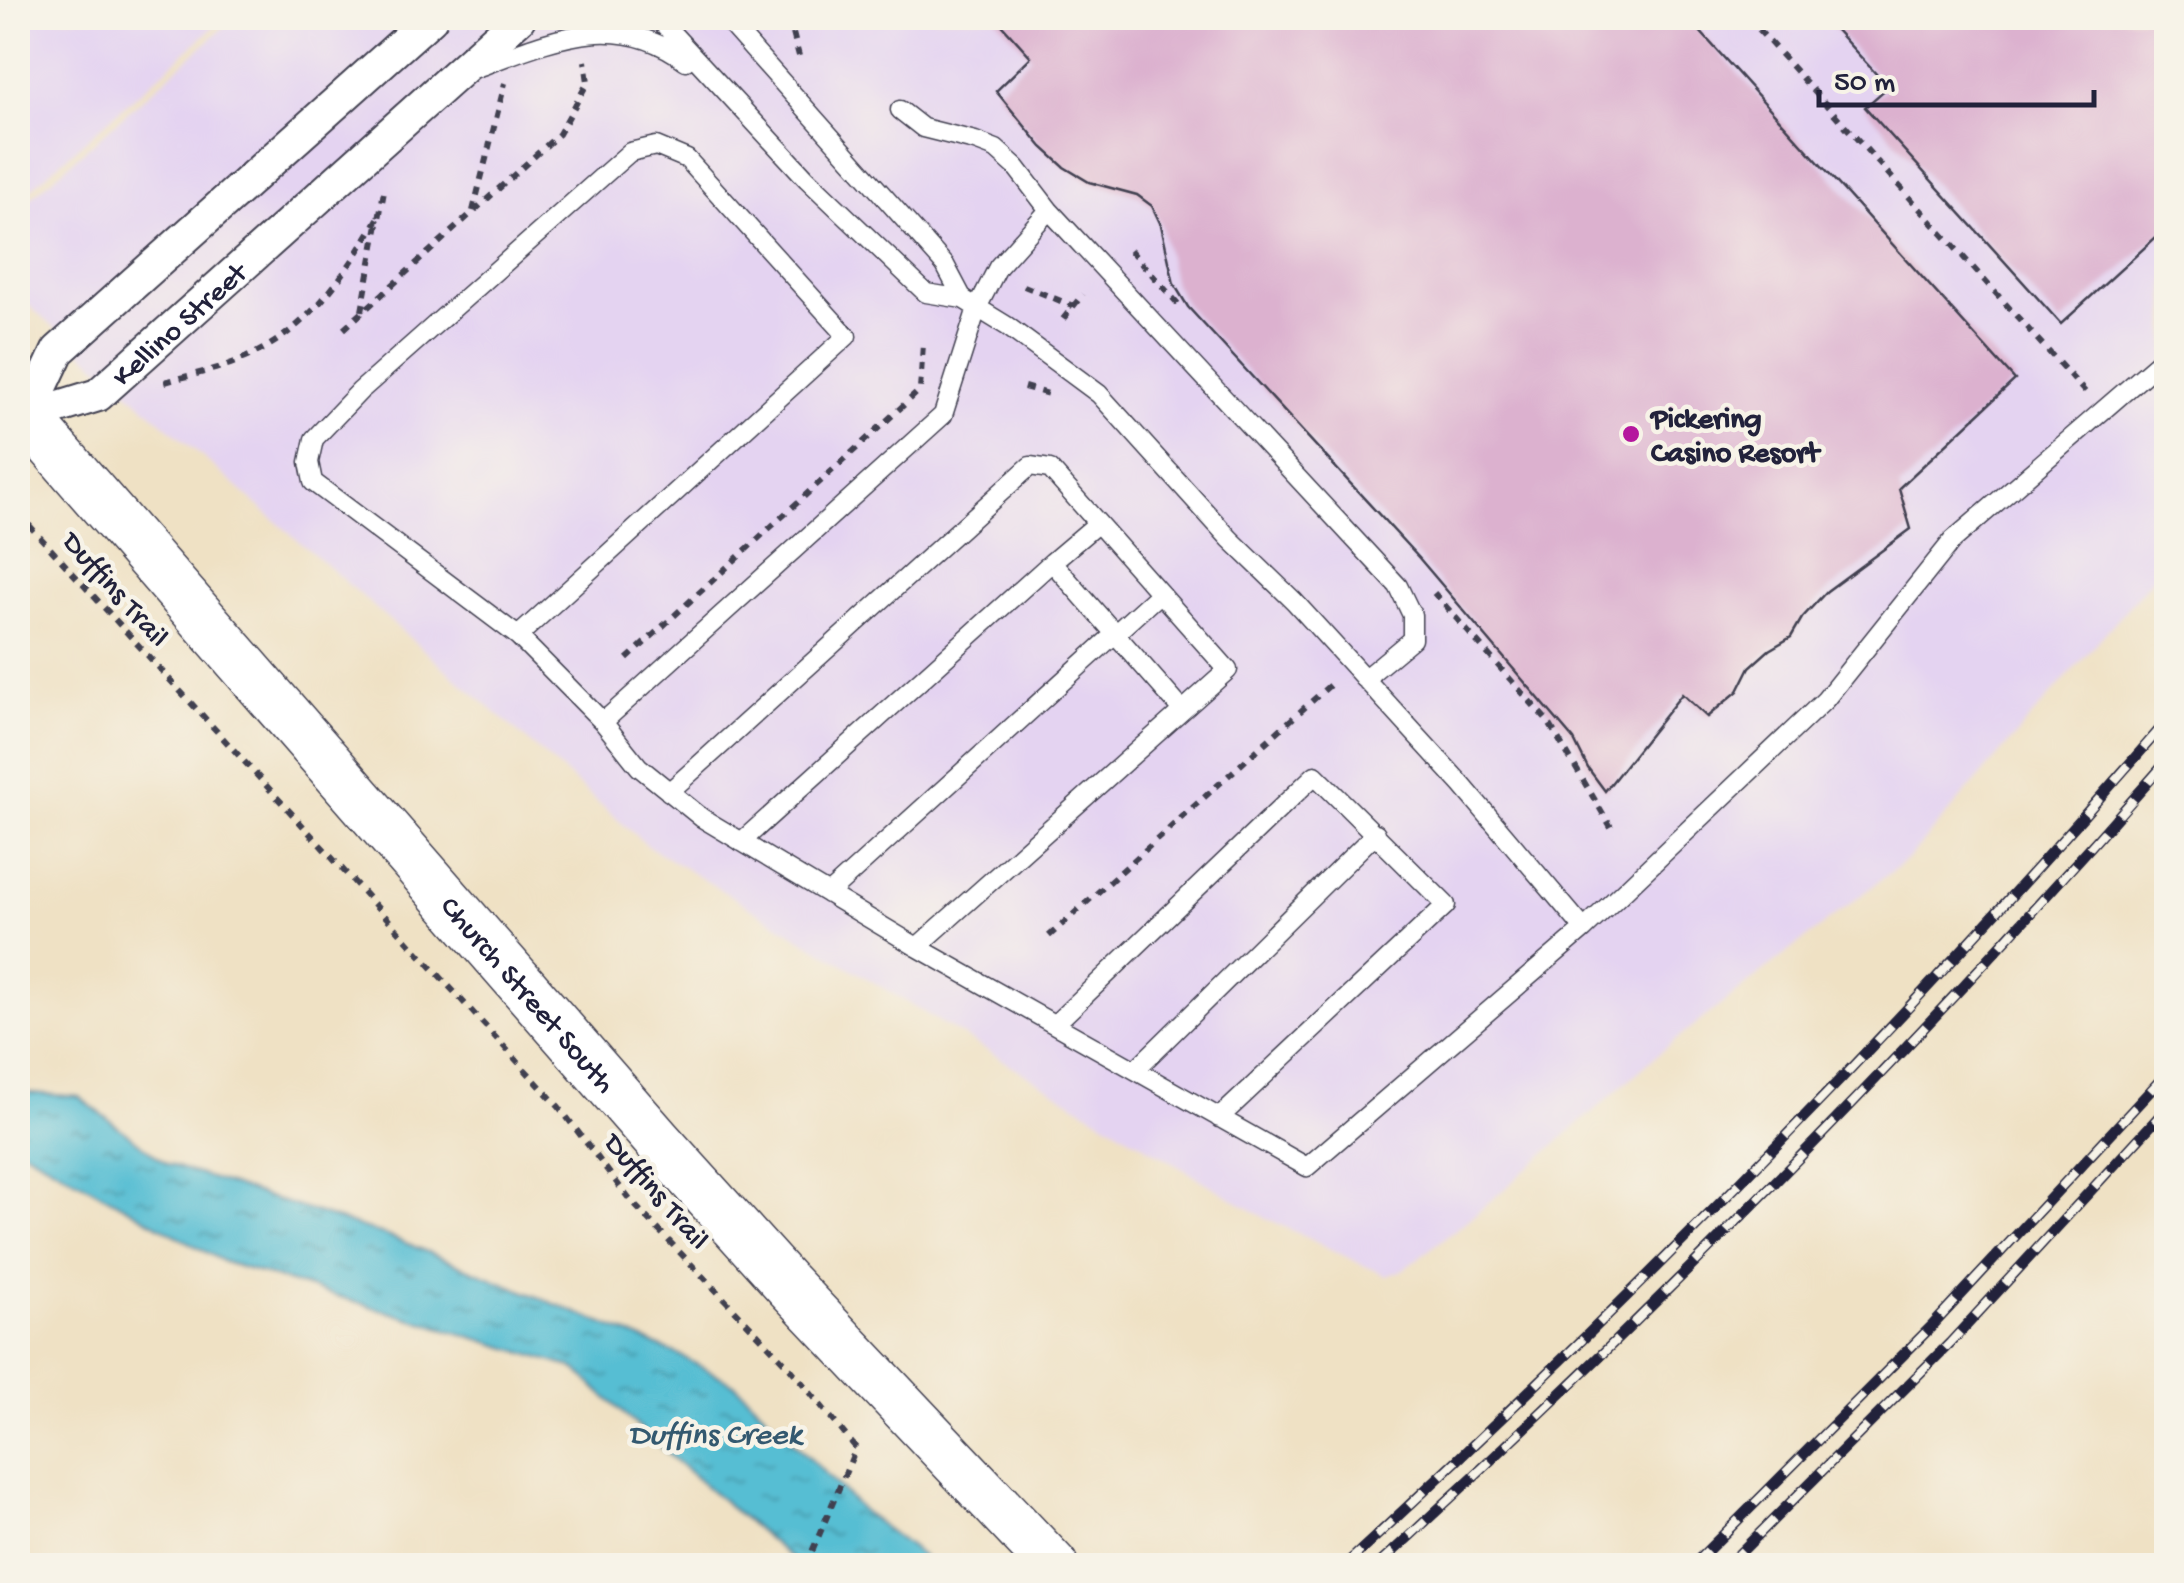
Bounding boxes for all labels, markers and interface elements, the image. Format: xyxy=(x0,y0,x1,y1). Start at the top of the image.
scale bar xyxy=(1819,45,2094,107)
text: 50 m xyxy=(1834,67,1895,102)
street label: Kellino Street xyxy=(107,255,258,396)
place label: Pickering Casino Resort xyxy=(1649,404,1822,473)
marker: Pickering Casino Resort xyxy=(1620,423,1642,445)
street label: Duffins Trail xyxy=(52,525,174,656)
street label: Church Street South xyxy=(431,891,621,1102)
street label: Duffins Trail xyxy=(593,1126,715,1258)
water label: Duffins Creek xyxy=(629,1418,804,1456)

